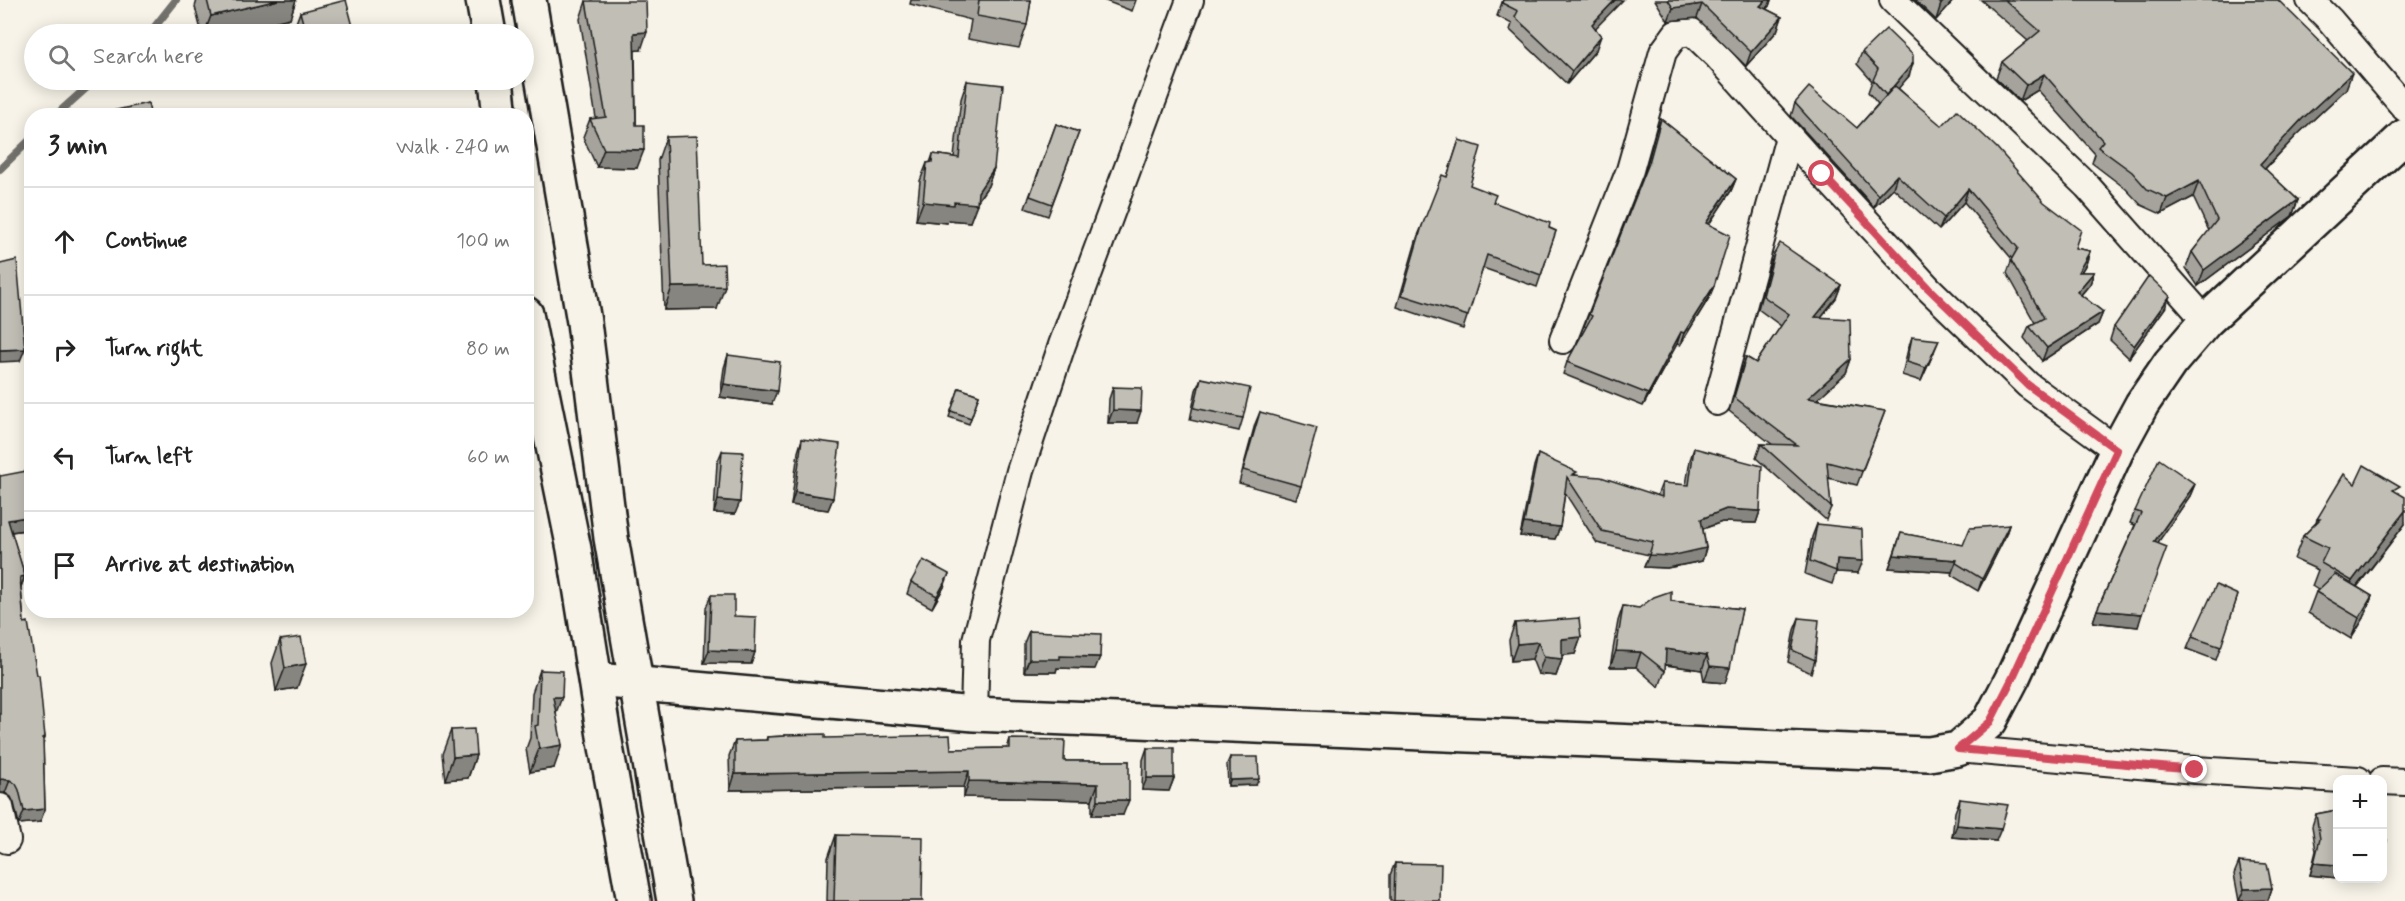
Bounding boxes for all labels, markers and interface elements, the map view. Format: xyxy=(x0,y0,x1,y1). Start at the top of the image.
search box xyxy=(24,24,534,90)
icon: search xyxy=(45,41,78,74)
text: Search here xyxy=(93,43,204,71)
text: 3 min xyxy=(48,130,108,164)
text: Walk · 240 m xyxy=(396,134,510,161)
route start xyxy=(1808,160,1834,186)
icon: ahead xyxy=(48,225,81,258)
text: Continue xyxy=(105,227,187,255)
text: 100 m xyxy=(456,228,510,255)
icon: right xyxy=(48,333,81,366)
text: Turn right xyxy=(105,335,203,363)
text: 80 m xyxy=(466,336,510,363)
icon: left xyxy=(48,441,81,474)
text: Turn left xyxy=(105,443,193,471)
text: 60 m xyxy=(467,444,510,471)
icon: arrive xyxy=(48,549,81,582)
text: Arrive at destination xyxy=(105,551,295,579)
route end xyxy=(2181,756,2207,782)
map controls xyxy=(2333,775,2387,883)
button: + xyxy=(2333,775,2387,829)
button: − xyxy=(2333,829,2387,883)

